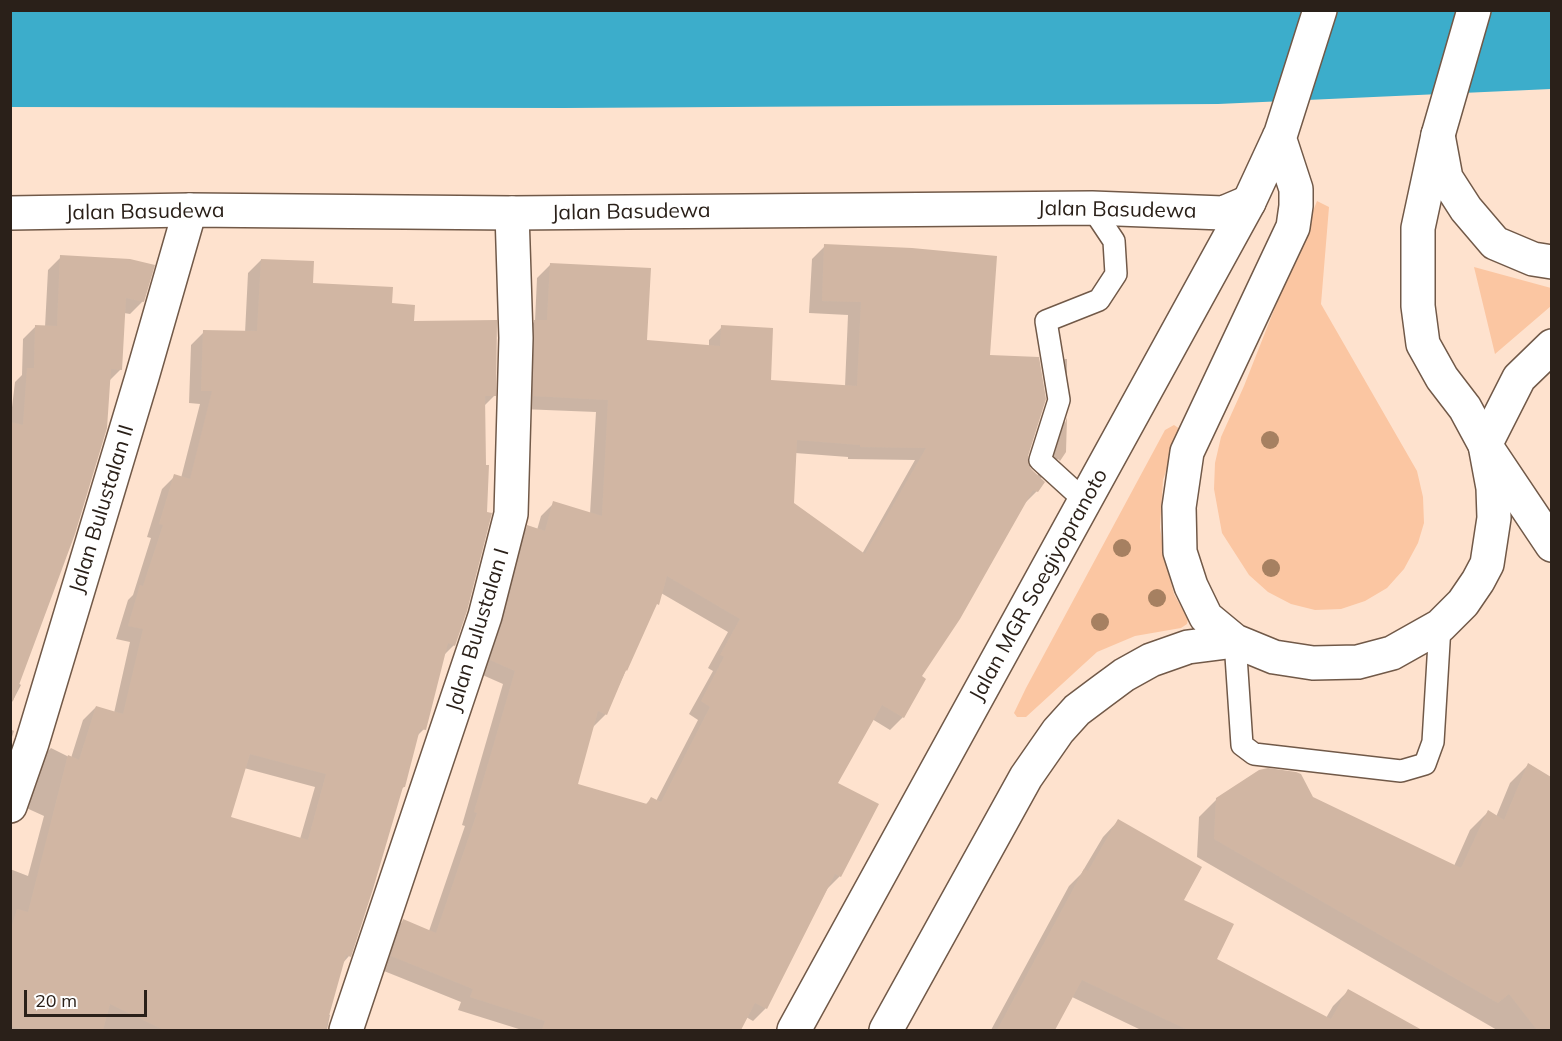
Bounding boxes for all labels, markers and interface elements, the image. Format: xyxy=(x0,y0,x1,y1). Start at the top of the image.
street label: Jalan Basudewa xyxy=(1037,196,1197,224)
street label: Jalan Basudewa xyxy=(65,198,225,226)
street label: Jalan Basudewa xyxy=(551,198,711,226)
street label: Jalan Bulustalan II xyxy=(64,422,140,596)
street label: Jalan MGR Soegiyopranoto xyxy=(965,465,1113,705)
street label: Jalan Bulustalan I xyxy=(441,545,515,715)
scale bar xyxy=(27,978,150,1016)
text: 20 m xyxy=(35,989,77,1012)

